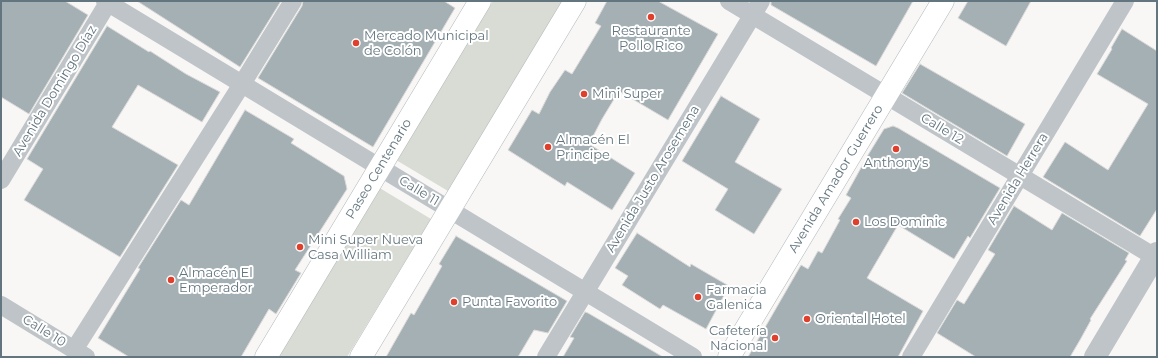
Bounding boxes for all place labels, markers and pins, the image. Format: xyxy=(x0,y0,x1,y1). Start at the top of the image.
marker: Restaurante Pollo Rico xyxy=(646,12,656,22)
place label: Restaurante Pollo Rico xyxy=(611,23,691,54)
place label: Mercado Municipal de Colón xyxy=(364,28,489,59)
marker: Mercado Municipal de Colón xyxy=(351,38,361,48)
place label: Mini Super xyxy=(592,86,662,102)
marker: Mini Super xyxy=(579,89,589,99)
place label: Almacén El Principe xyxy=(556,132,630,163)
marker: Almacén El Principe xyxy=(543,142,553,152)
marker: Anthony's xyxy=(891,144,901,154)
place label: Anthony's xyxy=(864,155,928,171)
place label: Los Dominic xyxy=(864,214,945,230)
marker: Los Dominic xyxy=(851,217,861,227)
place label: Mini Super Nueva Casa William xyxy=(308,232,423,263)
marker: Mini Super Nueva Casa William xyxy=(295,242,305,252)
place label: Almacén El Emperador xyxy=(179,265,253,296)
marker: Almacén El Emperador xyxy=(166,275,176,285)
place label: Farmacia Galenica xyxy=(706,282,767,313)
marker: Farmacia Galenica xyxy=(693,292,703,302)
place label: Punta Favorito xyxy=(462,294,557,310)
marker: Punta Favorito xyxy=(449,297,459,307)
place label: Oriental Hotel xyxy=(815,311,906,327)
marker: Oriental Hotel xyxy=(802,314,812,324)
place label: Cafetería Nacional xyxy=(709,323,767,354)
marker: Cafetería Nacional xyxy=(770,333,780,343)

